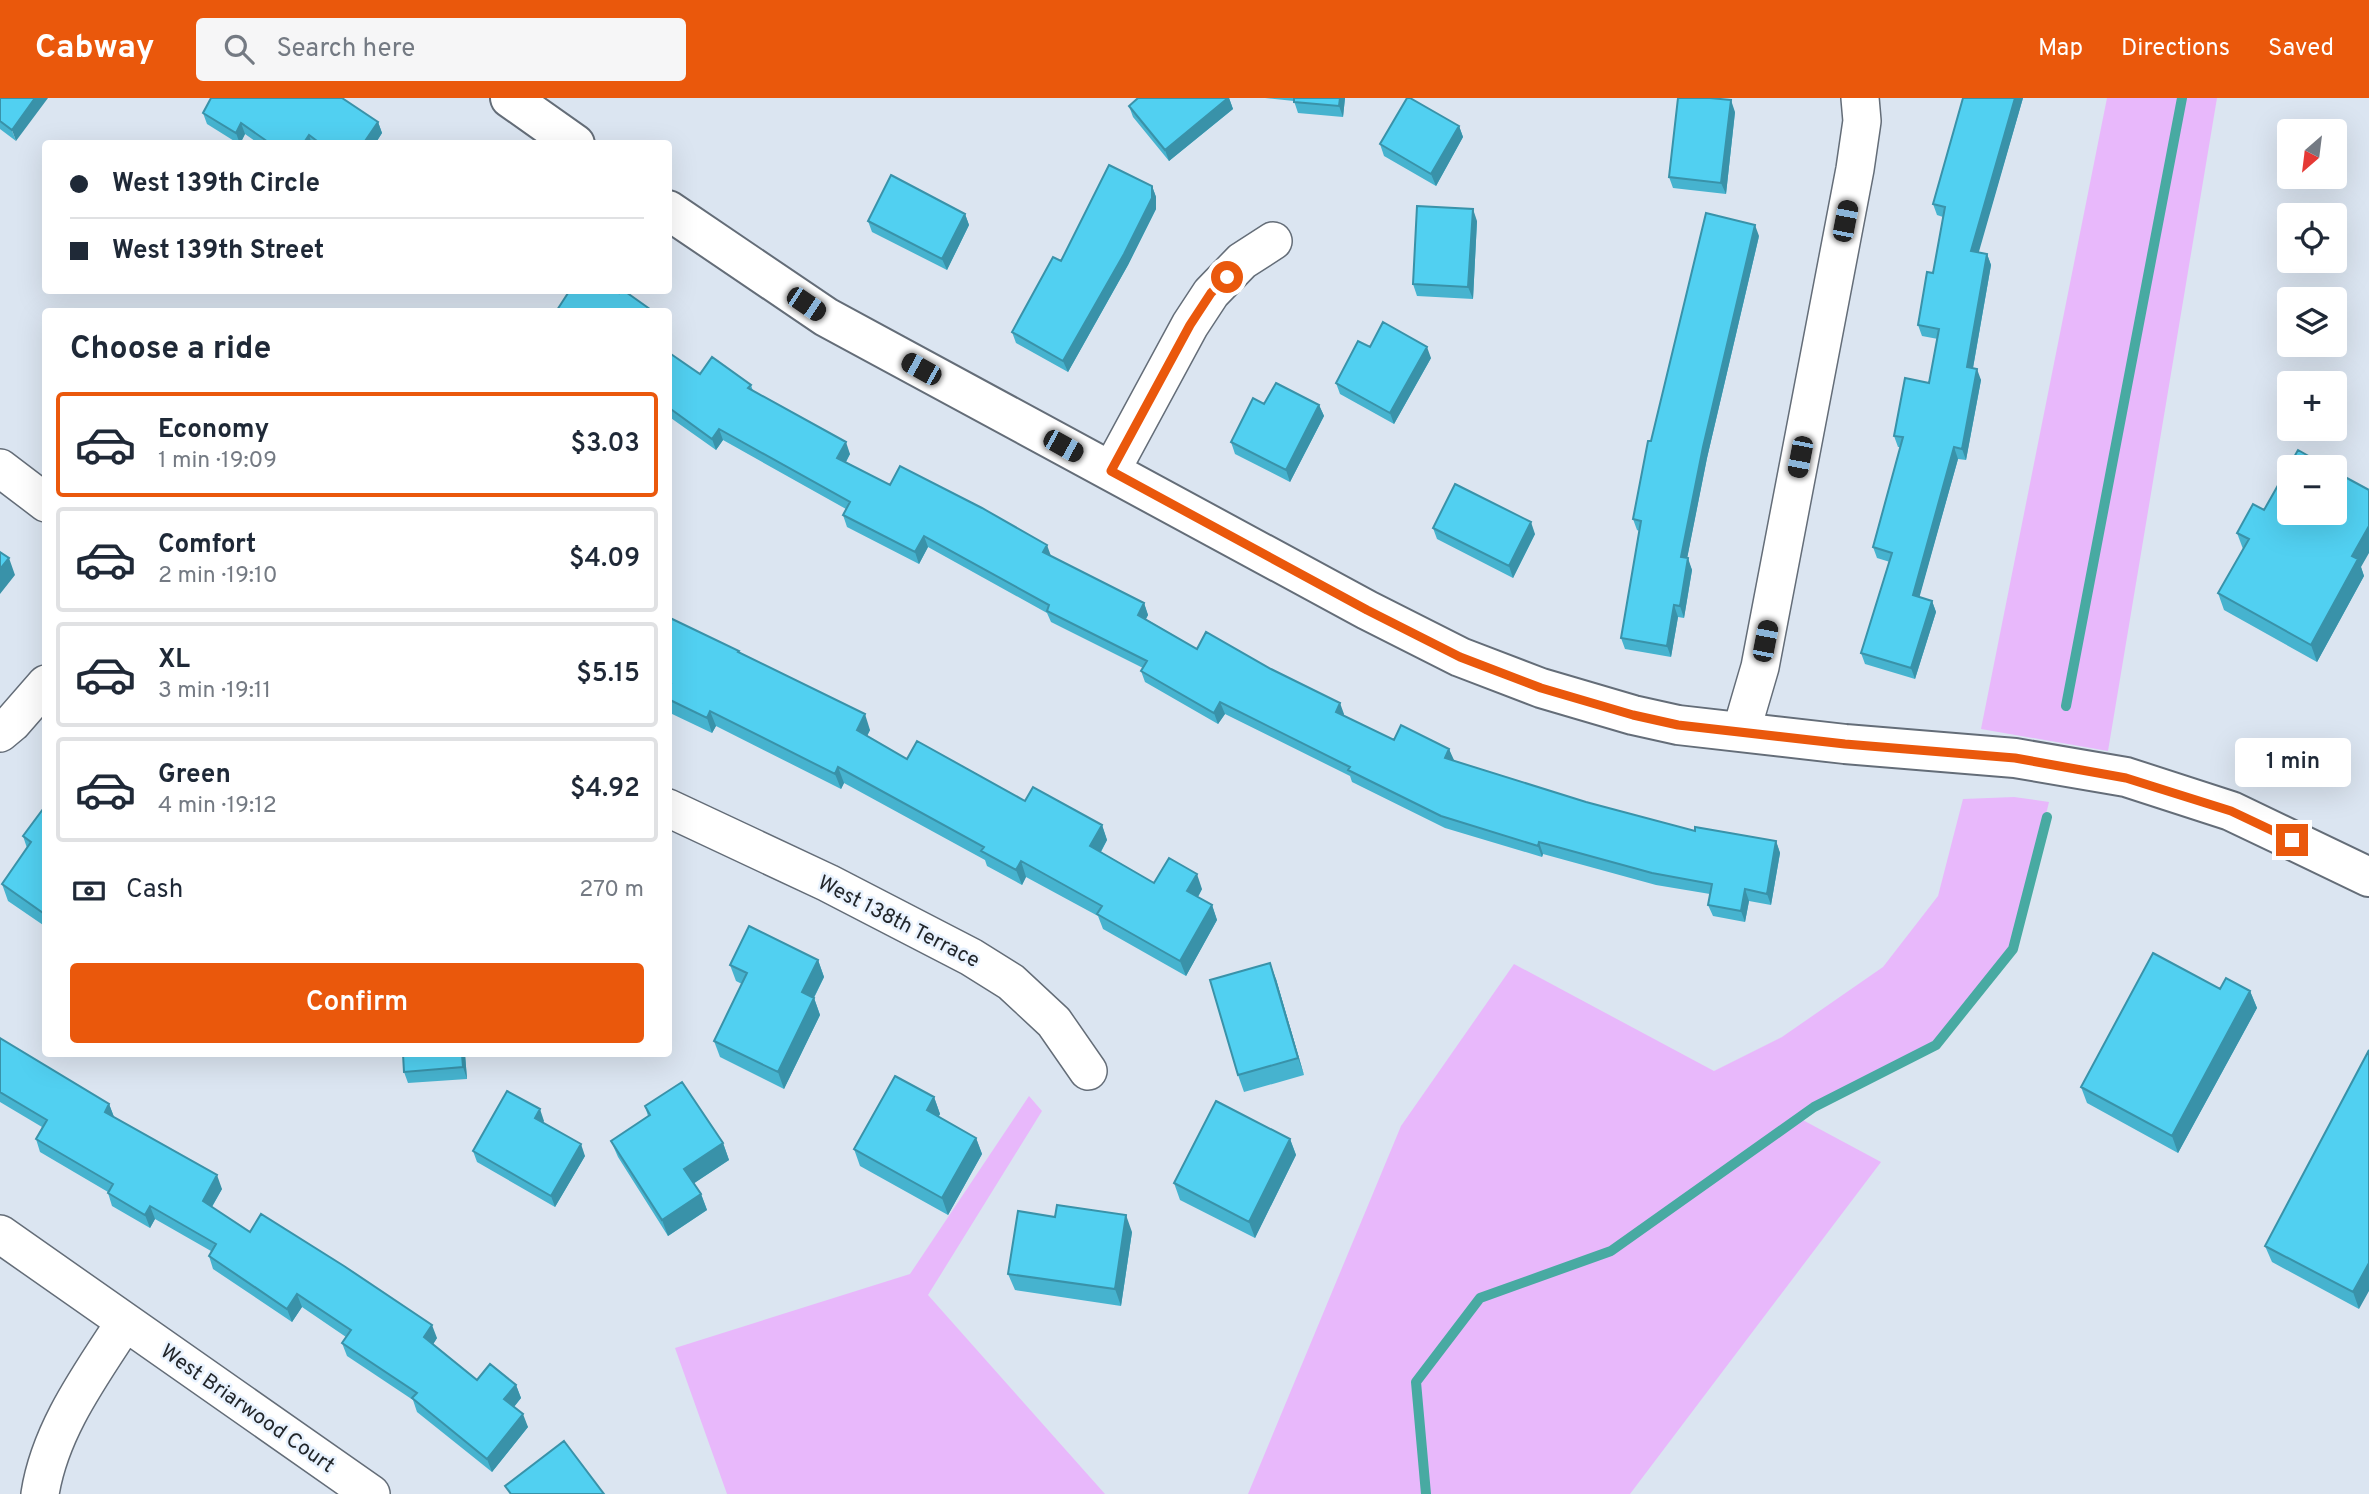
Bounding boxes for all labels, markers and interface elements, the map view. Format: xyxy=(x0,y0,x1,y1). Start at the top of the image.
search box xyxy=(196,18,686,81)
text: Cabway xyxy=(35,28,154,70)
icon: search xyxy=(220,30,258,68)
text: Search here xyxy=(276,33,415,66)
text: Map xyxy=(2038,34,2083,64)
text: Directions xyxy=(2121,34,2230,64)
text: Saved xyxy=(2268,34,2334,64)
north arrow xyxy=(2277,119,2347,189)
map controls xyxy=(2277,119,2347,525)
text: West 139th Circle xyxy=(112,168,320,201)
car xyxy=(1831,198,1860,244)
button: locate xyxy=(2277,203,2347,273)
text: West 139th Street xyxy=(112,235,324,268)
route start xyxy=(1211,261,1243,293)
car xyxy=(783,284,830,324)
button: layers xyxy=(2277,287,2347,357)
text: Choose a ride xyxy=(70,330,271,370)
car xyxy=(898,350,945,388)
button: + xyxy=(2277,371,2347,441)
icon: car xyxy=(74,413,137,476)
text: Economy xyxy=(158,414,269,447)
car xyxy=(1040,427,1087,465)
text: $3.03 xyxy=(571,428,640,461)
car xyxy=(1786,434,1815,480)
text: 1 min · 19:09 xyxy=(158,447,277,476)
button: − xyxy=(2277,455,2347,525)
icon: car xyxy=(74,528,137,591)
text: Comfort xyxy=(158,529,256,562)
text: $4.09 xyxy=(569,543,640,576)
text: 2 min · 19:10 xyxy=(158,562,277,591)
car xyxy=(1751,618,1780,664)
icon: car xyxy=(74,643,137,706)
text: XL xyxy=(158,644,190,677)
text: $5.15 xyxy=(576,658,640,691)
text: 3 min · 19:11 xyxy=(158,677,271,706)
callout: 1 min xyxy=(2234,738,2350,788)
text: 1 min xyxy=(2266,748,2320,777)
icon: car xyxy=(74,758,137,821)
text: Green xyxy=(158,759,231,792)
text: $4.92 xyxy=(570,773,640,806)
text: 4 min · 19:12 xyxy=(158,792,277,821)
route end xyxy=(2276,824,2308,856)
street label: West 138th Terrace xyxy=(813,870,984,975)
icon: cash xyxy=(70,872,108,910)
text: Cash xyxy=(126,874,183,907)
text: 270 m xyxy=(579,876,644,905)
button: Confirm xyxy=(70,963,644,1043)
street label: West Briarwood Court xyxy=(155,1339,340,1480)

